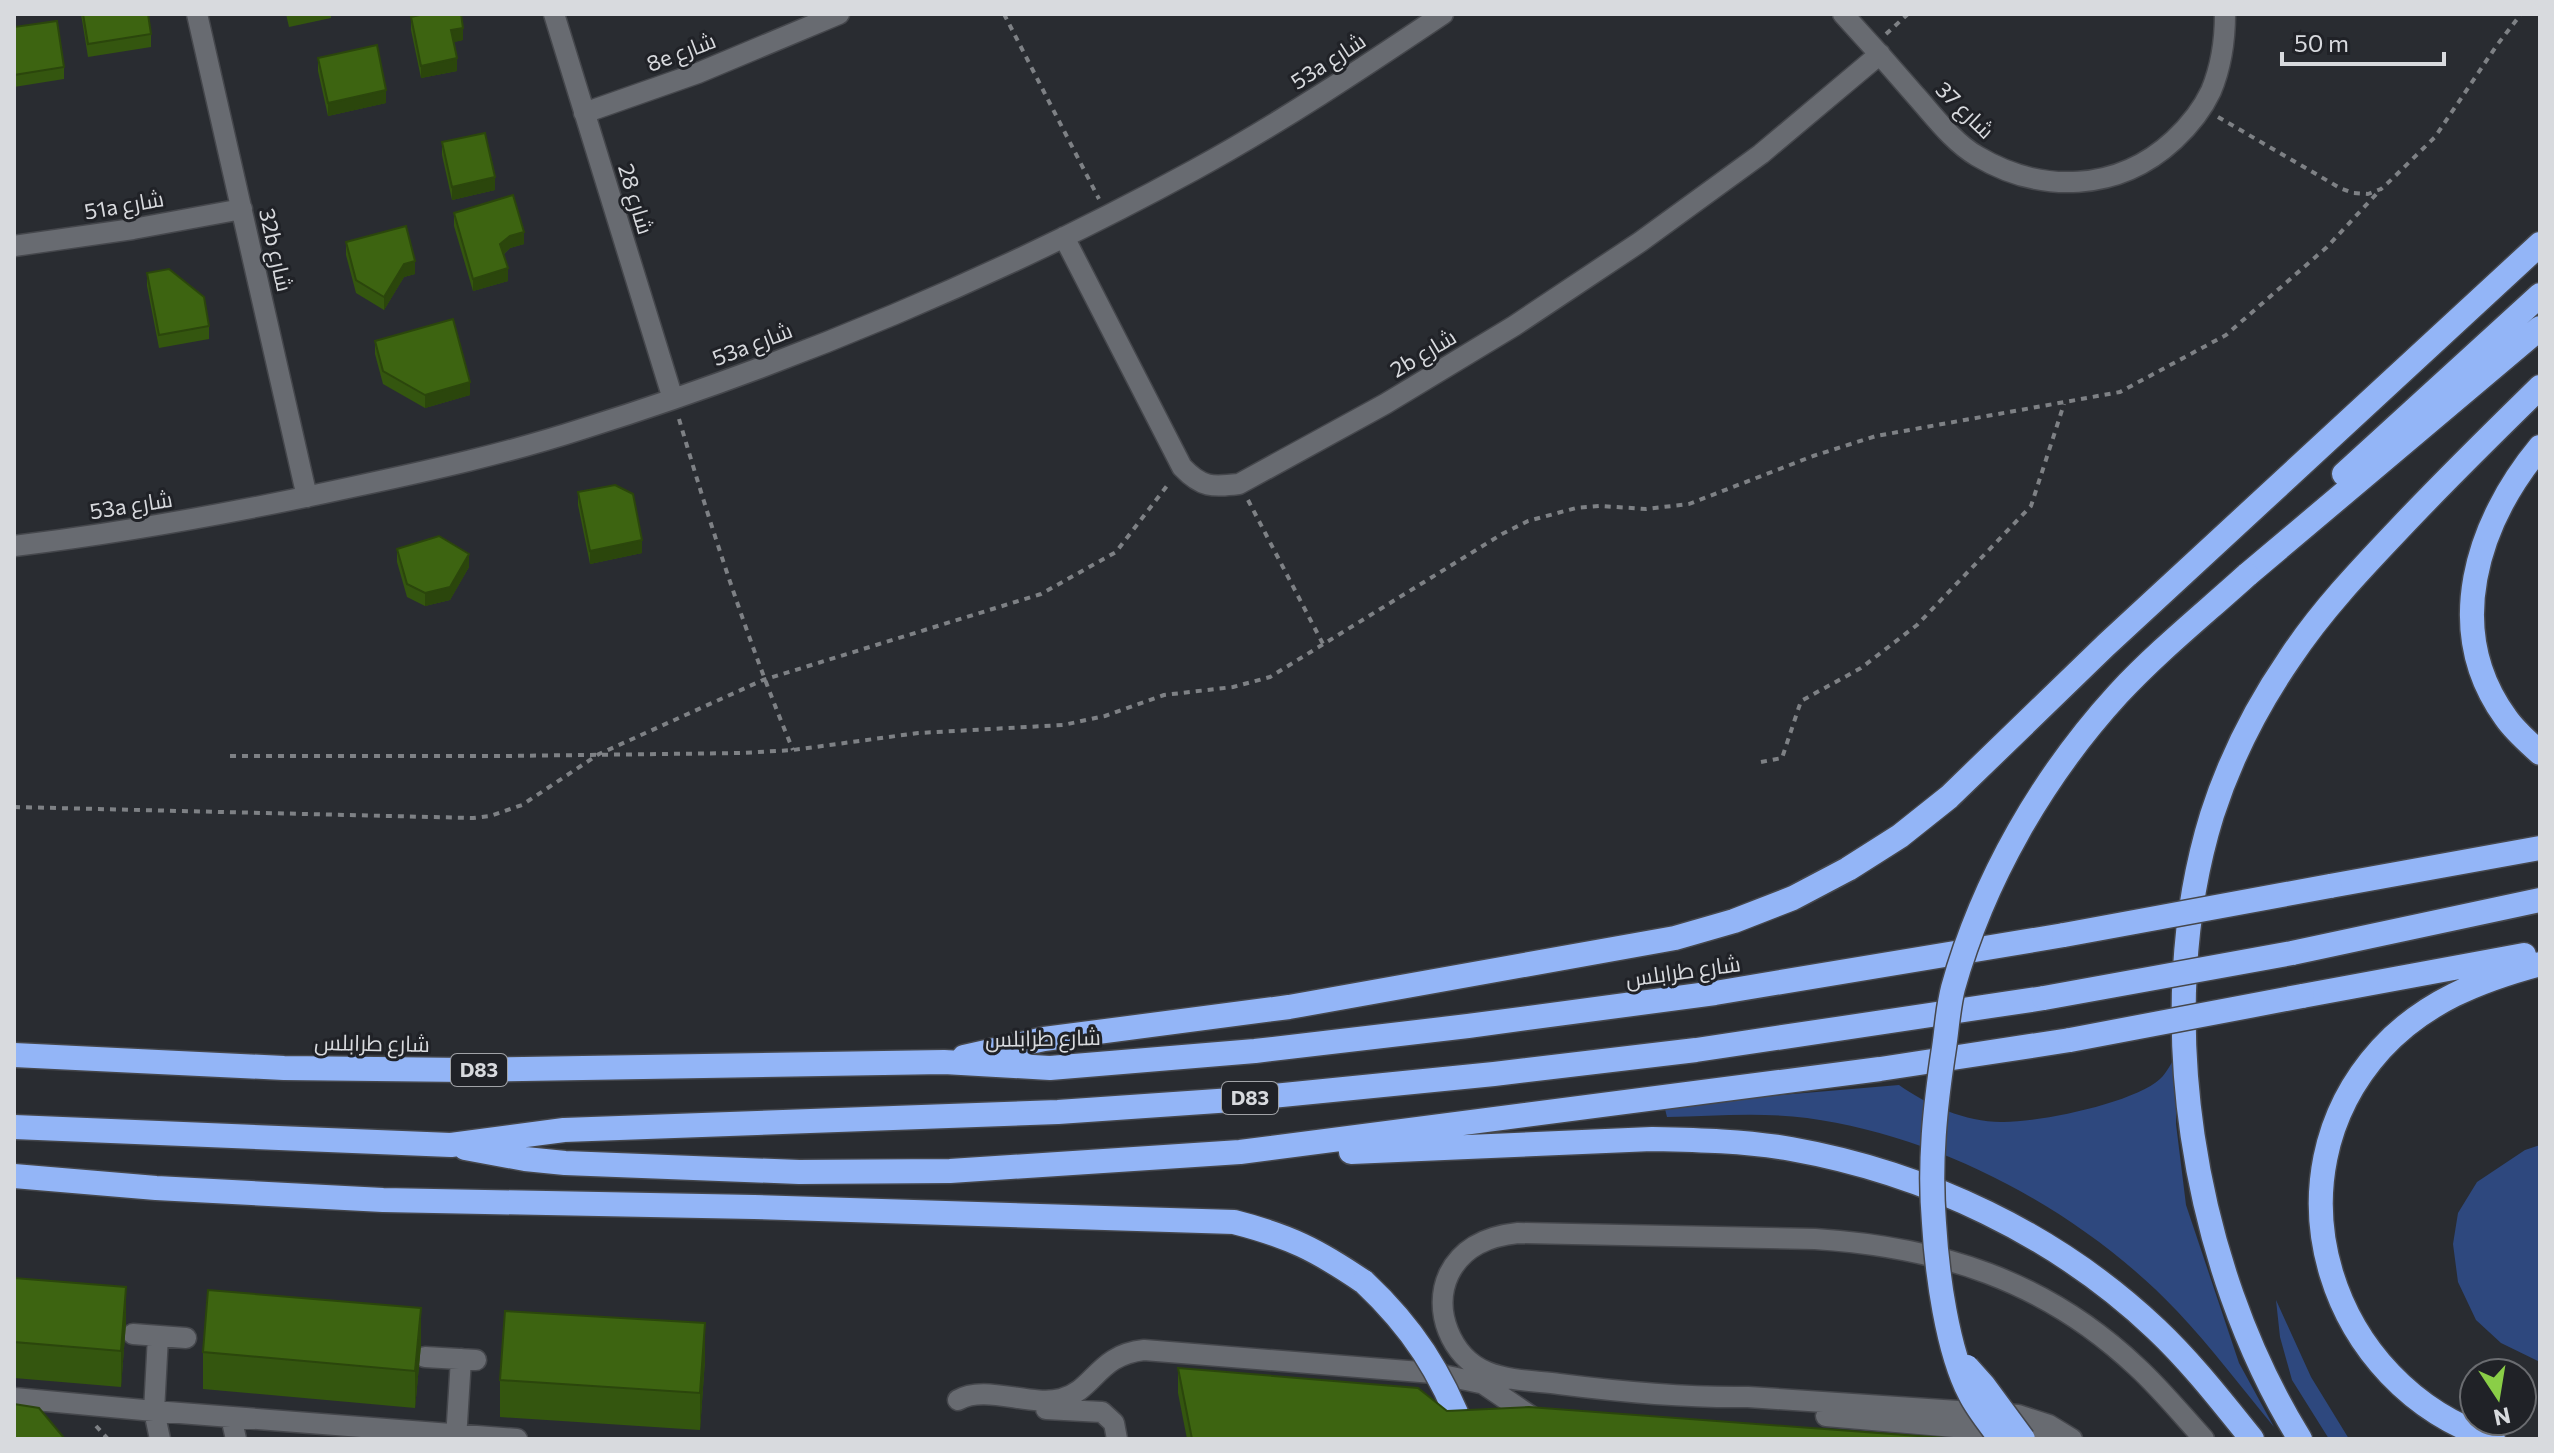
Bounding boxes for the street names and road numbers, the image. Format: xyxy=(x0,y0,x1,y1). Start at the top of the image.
street label: 8e شارع xyxy=(642,26,720,79)
street label: 53a شارع xyxy=(1285,27,1371,96)
street label: شارع 37 xyxy=(1929,75,2000,145)
street label: شارع 28 xyxy=(611,160,660,238)
street label: 51a شارع xyxy=(82,184,166,227)
street label: 32b شارع xyxy=(252,206,299,295)
street label: 53a شارع xyxy=(708,316,796,373)
street label: 2b شارع xyxy=(1385,322,1462,384)
street label: 53a شارع xyxy=(88,485,175,526)
street label: شارع طرابلس xyxy=(1624,949,1742,994)
street label: شارع طرابلس xyxy=(985,1023,1101,1054)
street label: شارع طرابلس xyxy=(314,1028,430,1059)
road number: D83 xyxy=(451,1054,507,1086)
road number: D83 xyxy=(1222,1082,1278,1114)

